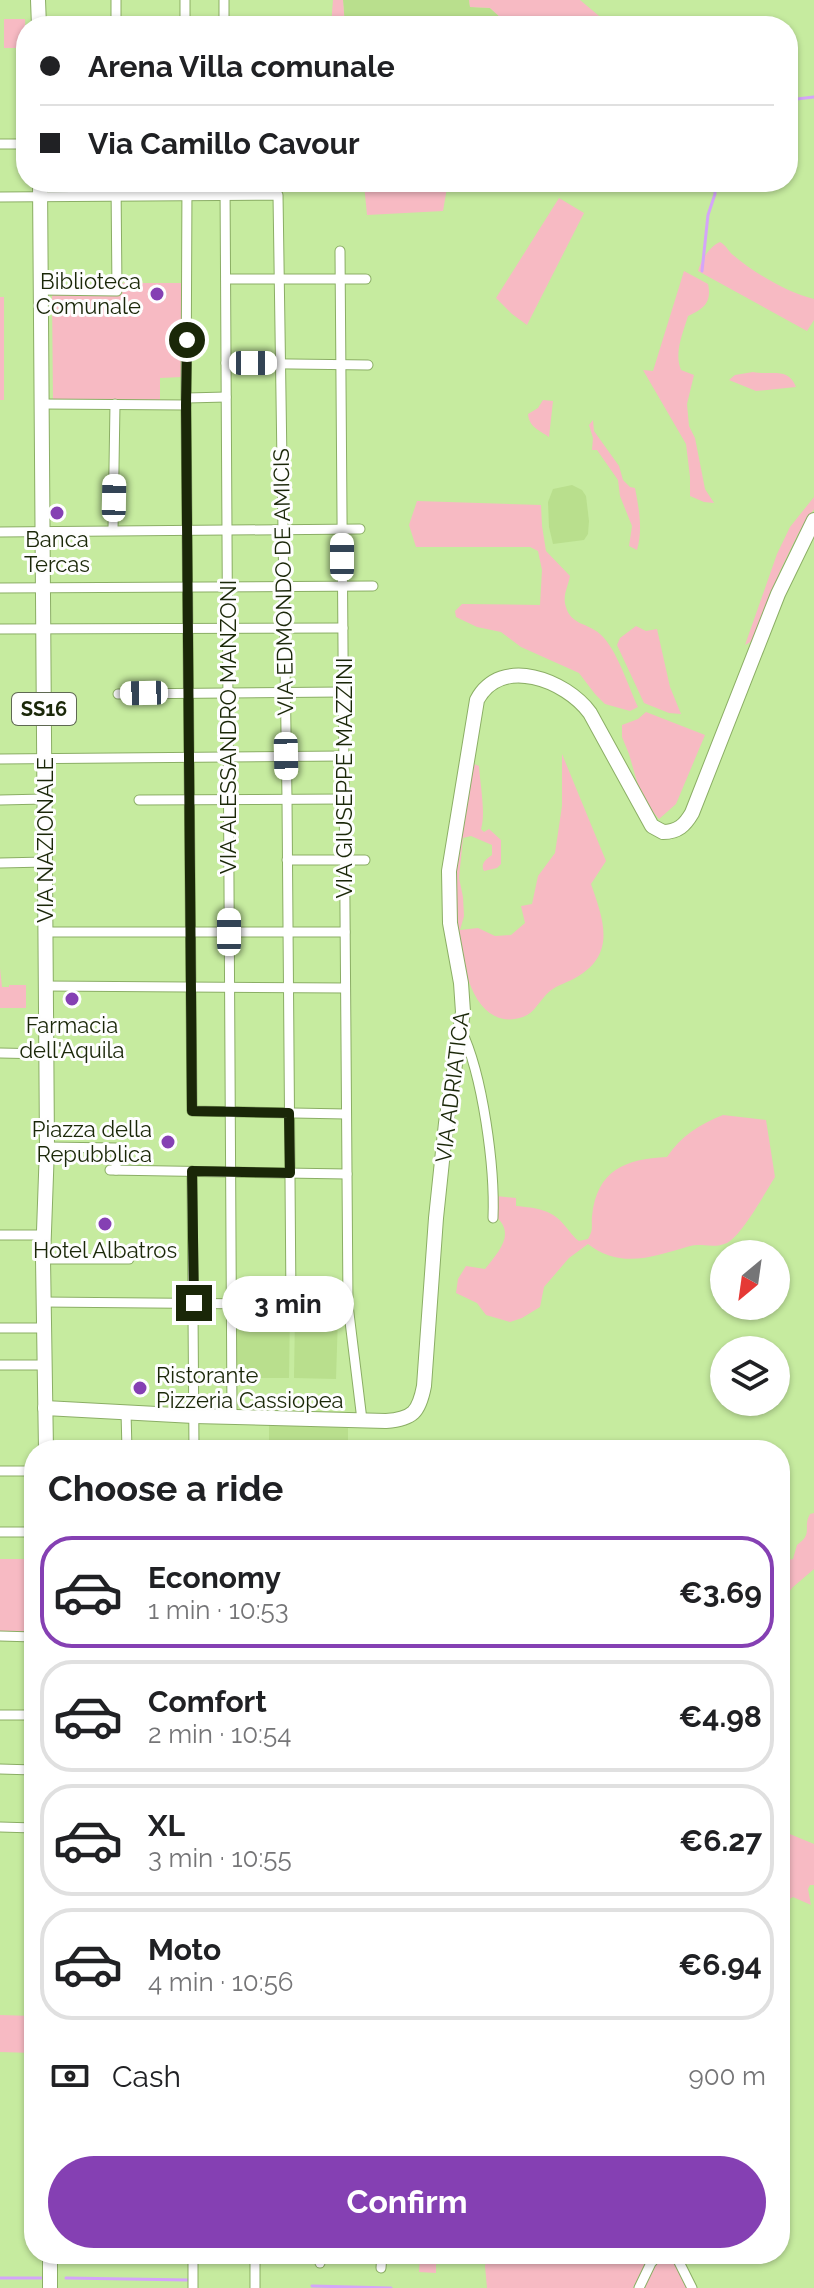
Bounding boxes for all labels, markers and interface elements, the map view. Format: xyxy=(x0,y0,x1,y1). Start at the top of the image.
text: Arena Villa comunale xyxy=(88,49,395,84)
text: Via Camillo Cavour xyxy=(88,126,360,161)
place label: Biblioteca Comunale xyxy=(36,268,141,319)
marker: Biblioteca Comunale xyxy=(148,285,166,303)
route start xyxy=(169,322,205,358)
car xyxy=(229,351,277,375)
street label: VIA EDMONDO DE AMICIS xyxy=(268,448,298,716)
car xyxy=(102,474,126,522)
marker: Banca Tercas xyxy=(48,504,66,522)
place label: Banca Tercas xyxy=(24,526,90,577)
car xyxy=(330,533,354,581)
street label: VIA ALESSANDRO MANZONI xyxy=(215,580,241,874)
street label: VIA GIUSEPPE MAZZINI xyxy=(331,658,357,898)
car xyxy=(120,681,168,705)
road number: SS16 xyxy=(12,693,76,725)
car xyxy=(274,732,298,780)
street label: VIA NAZIONALE xyxy=(32,757,58,923)
car xyxy=(217,908,241,956)
marker: Farmacia dell'Aquila xyxy=(63,990,81,1008)
street label: VIA ADRIATICA xyxy=(430,1010,474,1164)
place label: Farmacia dell'Aquila xyxy=(19,1012,125,1063)
place label: Piazza della Repubblica xyxy=(32,1116,152,1167)
marker: Piazza della Repubblica xyxy=(159,1133,177,1151)
marker: Hotel Albatros xyxy=(96,1215,114,1233)
place label: Hotel Albatros xyxy=(33,1237,177,1263)
north arrow xyxy=(710,1240,790,1320)
map controls xyxy=(710,1240,790,1416)
callout: 3 min xyxy=(222,1275,354,1331)
route end xyxy=(176,1285,212,1321)
text: 3 min xyxy=(254,1289,322,1319)
button: layers xyxy=(710,1336,790,1416)
place label: Ristorante Pizzeria Cassiopea xyxy=(156,1362,344,1413)
marker: Ristorante Pizzeria Cassiopea xyxy=(131,1379,149,1397)
text: Choose a ride xyxy=(48,1467,283,1509)
icon: car xyxy=(52,1556,124,1628)
text: Economy xyxy=(148,1560,281,1595)
text: €3.69 xyxy=(679,1575,762,1610)
text: 1 min · 10:53 xyxy=(148,1595,289,1625)
icon: car xyxy=(52,1680,124,1752)
text: Comfort xyxy=(148,1684,267,1719)
text: €4.98 xyxy=(678,1699,762,1734)
text: 2 min · 10:54 xyxy=(148,1719,291,1749)
icon: car xyxy=(52,1804,124,1876)
text: XL xyxy=(148,1808,185,1843)
text: €6.27 xyxy=(679,1823,762,1858)
text: 3 min · 10:55 xyxy=(148,1843,292,1873)
icon: car xyxy=(52,1928,124,2000)
text: Moto xyxy=(148,1932,221,1967)
text: €6.94 xyxy=(678,1947,762,1982)
text: 4 min · 10:56 xyxy=(148,1967,294,1997)
icon: cash xyxy=(48,2054,92,2098)
text: Cash xyxy=(112,2059,181,2094)
text: 900 m xyxy=(688,2061,766,2091)
button: Confirm xyxy=(48,2156,766,2248)

